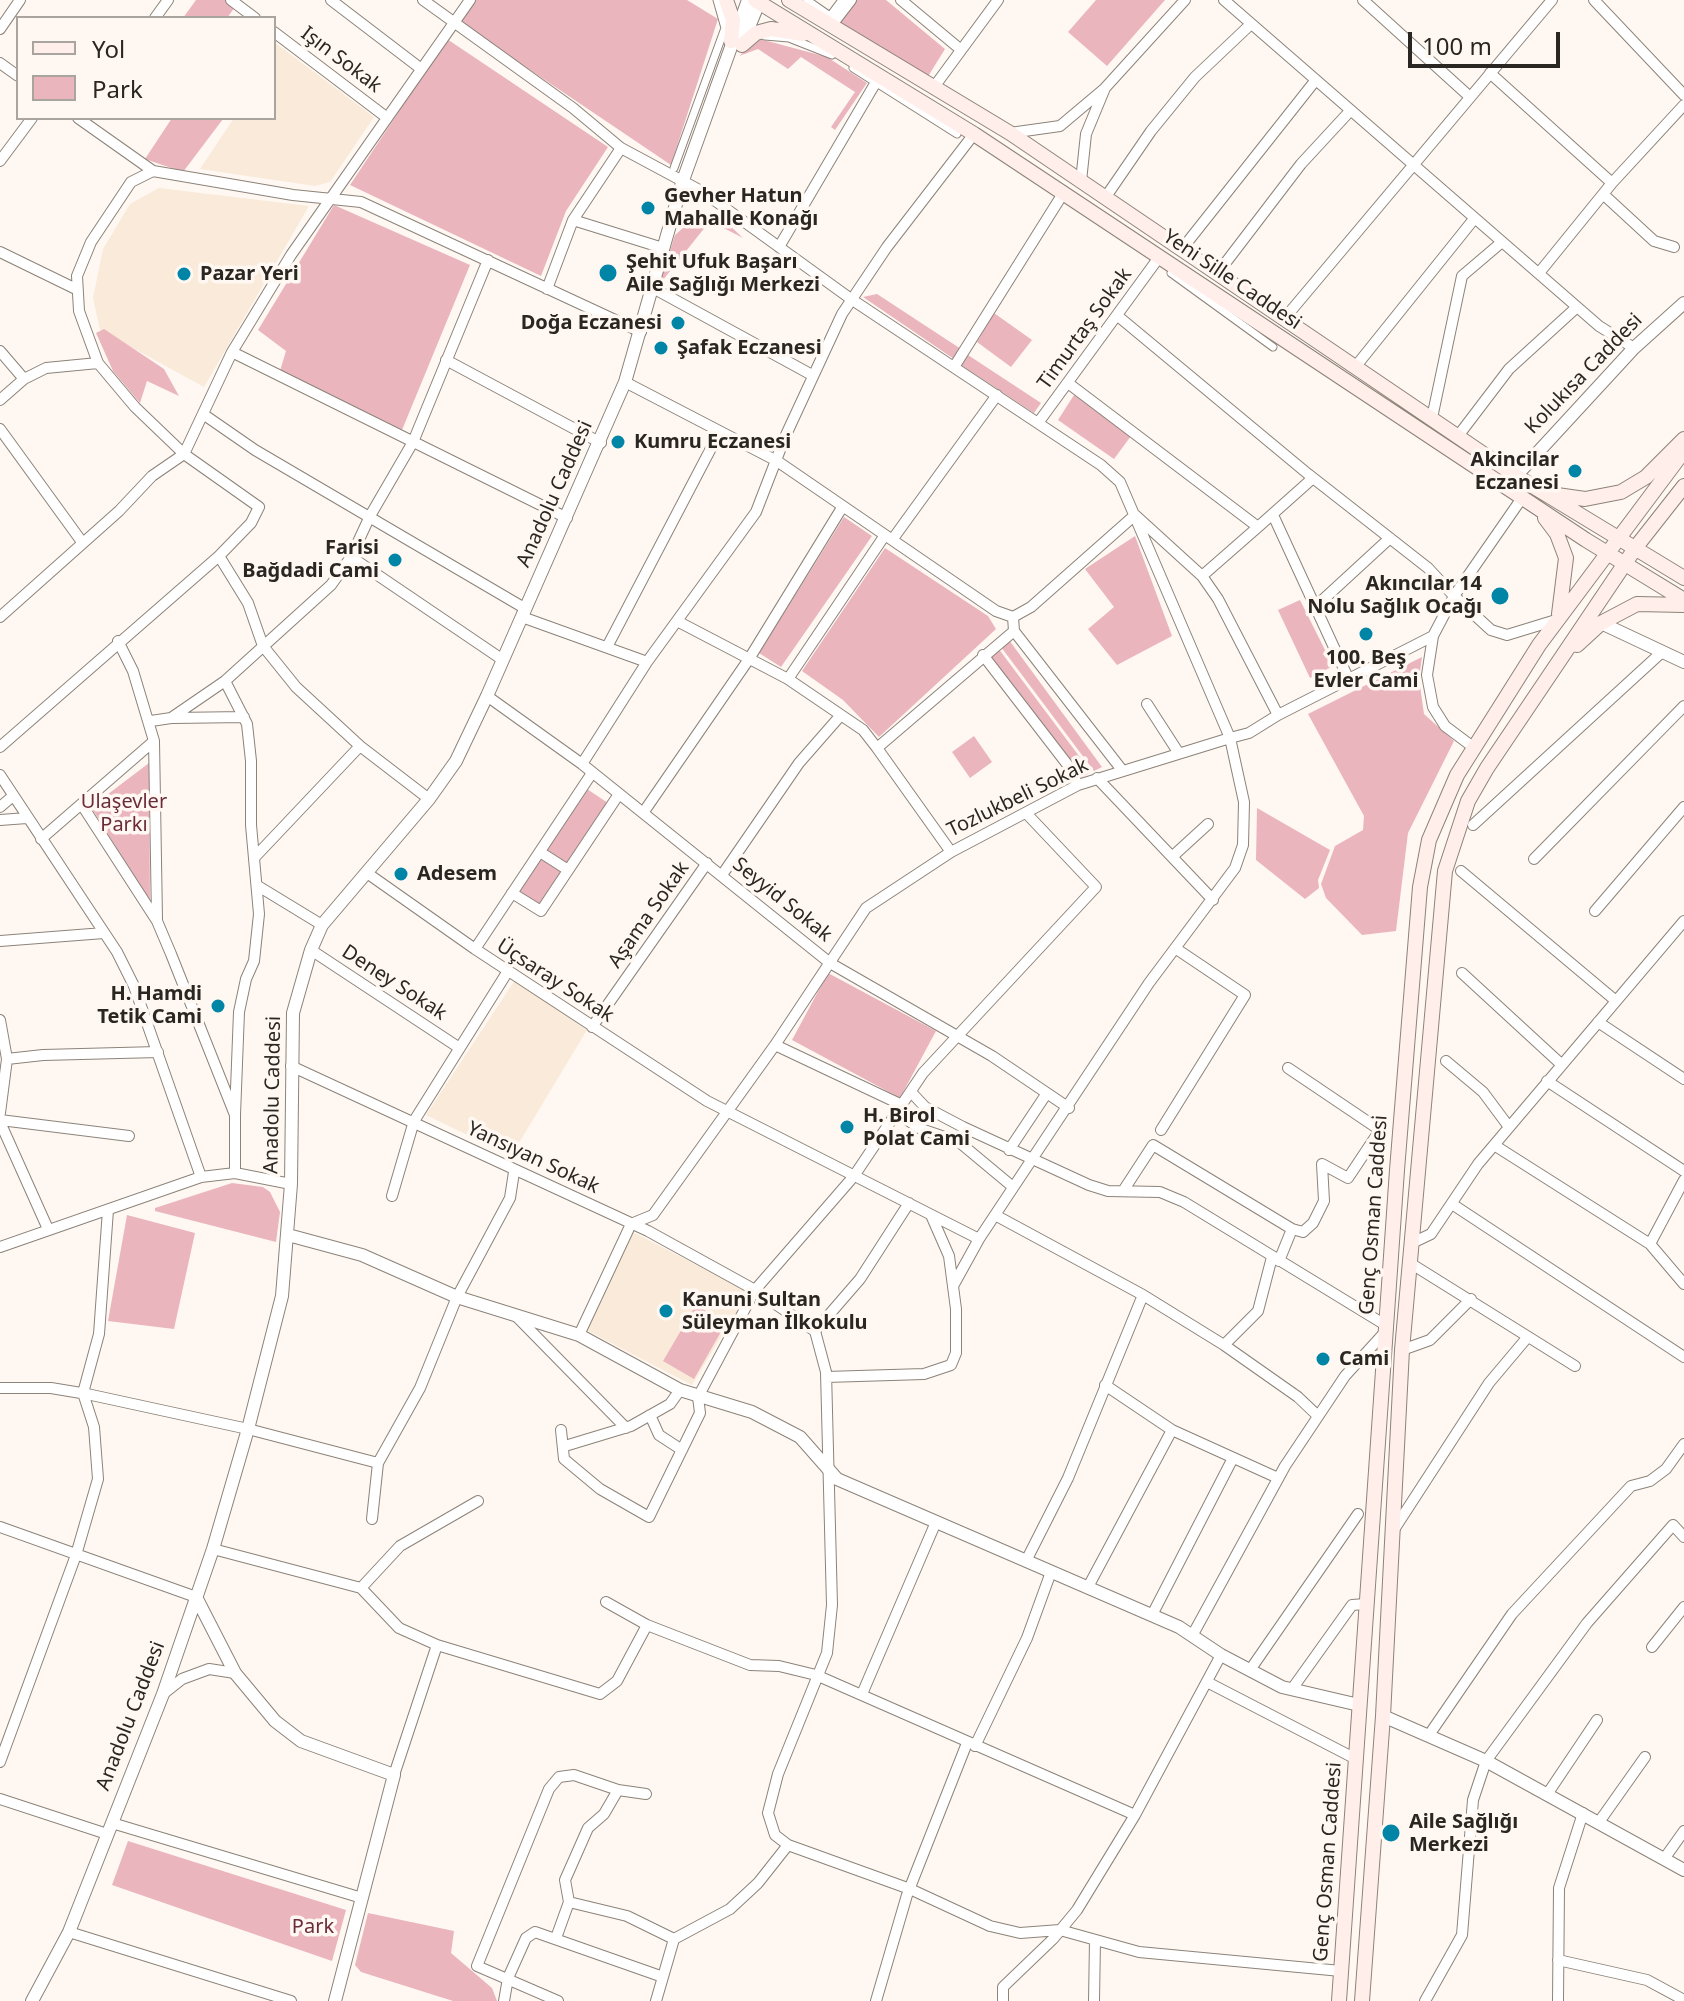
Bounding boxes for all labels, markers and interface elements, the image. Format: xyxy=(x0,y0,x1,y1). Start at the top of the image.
legend xyxy=(16,16,276,120)
scale bar xyxy=(1412,16,1564,66)
street label: Işın Sokak xyxy=(296,22,386,98)
text: 100 m xyxy=(1422,29,1492,62)
text: Yol xyxy=(92,32,125,65)
text: Park xyxy=(92,72,143,105)
place label: Gevher Hatun Mahalle Konağı xyxy=(664,184,818,231)
marker: Gevher Hatun Mahalle Konağı xyxy=(639,199,657,217)
street label: Yeni Sille Caddesi xyxy=(1158,225,1306,335)
place label: Şehit Ufuk Başarı Aile Sağlığı Merkezi xyxy=(626,250,820,297)
place label: Pazar Yeri xyxy=(200,262,299,286)
marker: Şehit Ufuk Başarı Aile Sağlığı Merkezi xyxy=(597,262,619,284)
street label: Timurtaş Sokak xyxy=(1033,264,1137,394)
marker: Pazar Yeri xyxy=(175,265,193,283)
street label: Kolukısa Caddesi xyxy=(1520,309,1648,439)
place label: Doğa Eczanesi xyxy=(521,311,662,335)
marker: Doğa Eczanesi xyxy=(669,314,687,332)
place label: Şafak Eczanesi xyxy=(677,336,822,360)
marker: Şafak Eczanesi xyxy=(652,339,670,357)
street label: Anadolu Caddesi xyxy=(512,417,598,571)
place label: Kumru Eczanesi xyxy=(634,430,791,454)
marker: Kumru Eczanesi xyxy=(609,433,627,451)
place label: Akincilar Eczanesi xyxy=(1471,448,1559,495)
marker: Akincilar Eczanesi xyxy=(1566,462,1584,480)
place label: Farisi Bağdadi Cami xyxy=(242,536,379,583)
marker: Farisi Bağdadi Cami xyxy=(386,551,404,569)
place label: Akıncılar 14 Nolu Sağlık Ocağı xyxy=(1307,572,1482,619)
marker: Akıncılar 14 Nolu Sağlık Ocağı xyxy=(1489,585,1511,607)
marker: 100. Beş Evler Cami xyxy=(1357,625,1375,643)
place label: 100. Beş Evler Cami xyxy=(1314,646,1418,693)
street label: Tozlukbeli Sokak xyxy=(944,753,1092,843)
park label: Ulaşevler Parkı xyxy=(81,790,167,837)
street label: Seyyid Sokak xyxy=(728,853,836,947)
street label: Aşama Sokak xyxy=(604,857,694,973)
place label: Adesem xyxy=(417,862,497,886)
marker: Adesem xyxy=(392,865,410,883)
street label: Üçsaray Sokak xyxy=(492,934,618,1028)
street label: Deney Sokak xyxy=(337,940,451,1026)
place label: H. Hamdi Tetik Cami xyxy=(97,982,202,1029)
marker: H. Hamdi Tetik Cami xyxy=(209,997,227,1015)
street label: Anadolu Caddesi xyxy=(260,1016,286,1174)
place label: H. Birol Polat Cami xyxy=(863,1104,970,1151)
street label: Genç Osman Caddesi xyxy=(1355,1114,1393,1316)
street label: Yansıyan Sokak xyxy=(463,1117,603,1199)
marker: H. Birol Polat Cami xyxy=(838,1118,856,1136)
place label: Kanuni Sultan Süleyman İlkokulu xyxy=(682,1288,868,1335)
marker: Kanuni Sultan Süleyman İlkokulu xyxy=(657,1302,675,1320)
place label: Cami xyxy=(1339,1347,1389,1371)
marker: Cami xyxy=(1314,1350,1332,1368)
street label: Anadolu Caddesi xyxy=(91,1638,171,1794)
street label: Genç Osman Caddesi xyxy=(1309,1761,1347,1963)
place label: Aile Sağlığı Merkezi xyxy=(1409,1810,1518,1857)
marker: Aile Sağlığı Merkezi xyxy=(1380,1822,1402,1844)
park label: Park xyxy=(292,1915,334,1939)

